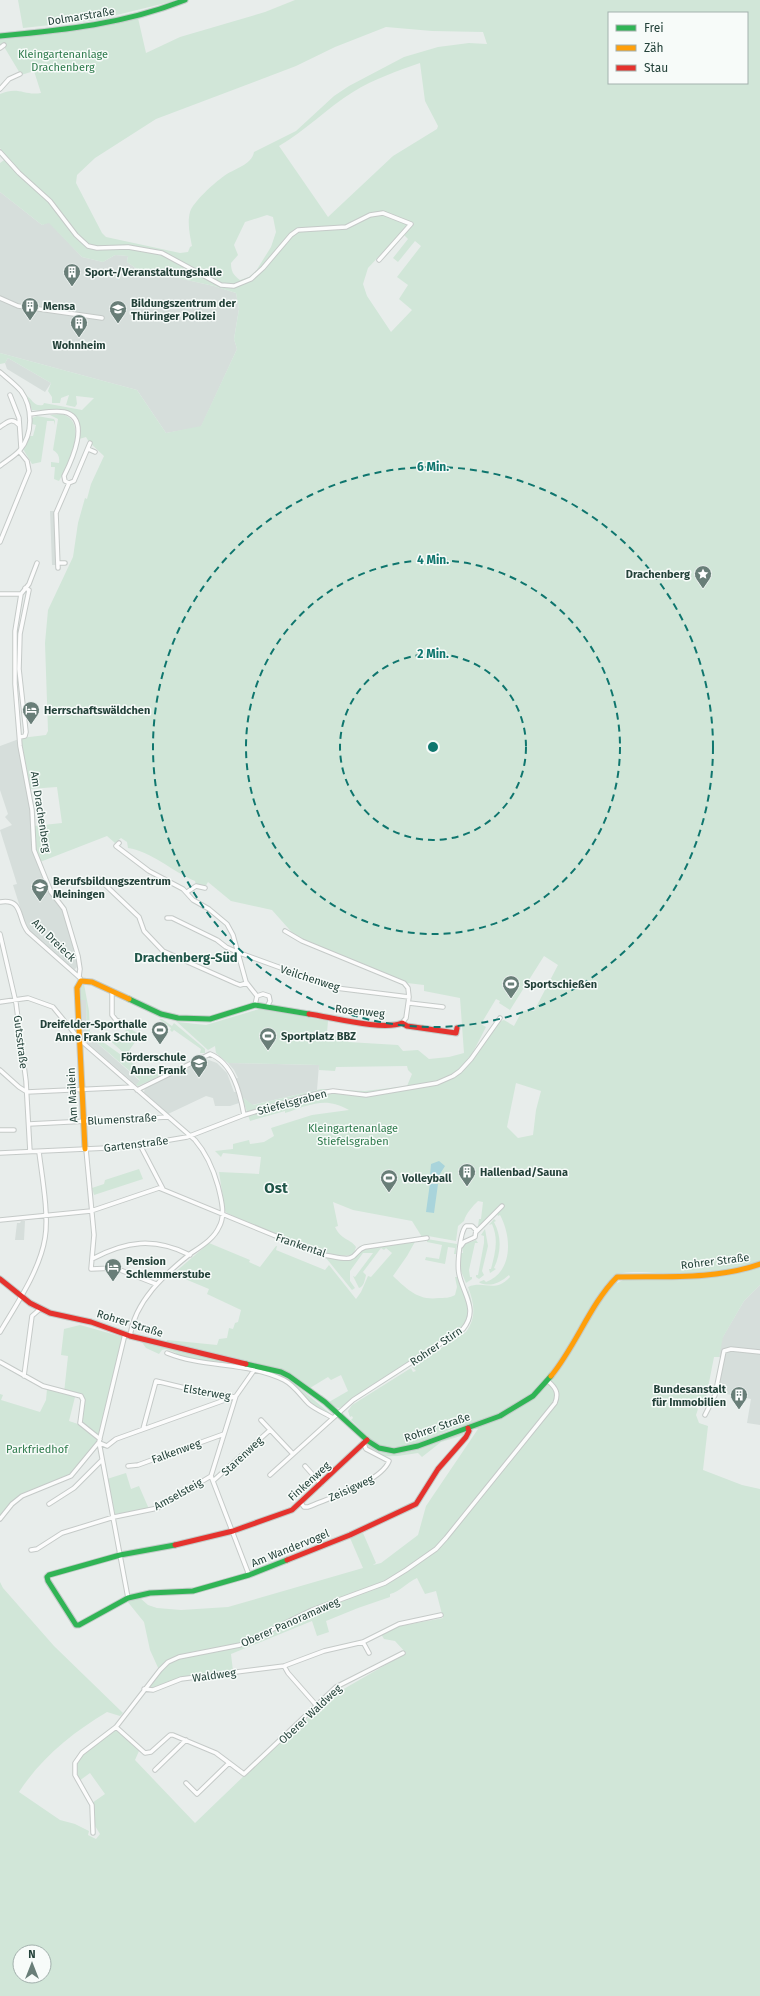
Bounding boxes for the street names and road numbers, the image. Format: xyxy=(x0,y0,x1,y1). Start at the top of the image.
street label: Dolmarstraße xyxy=(47,5,116,28)
street label: Am Drachenberg xyxy=(28,771,53,854)
street label: Am Dreieck xyxy=(29,916,78,965)
street label: Veilchenweg xyxy=(278,963,342,994)
street label: Rosenweg xyxy=(334,1002,386,1021)
street label: Gutsstraße xyxy=(11,1015,30,1070)
street label: Am Mailein xyxy=(65,1067,80,1123)
street label: Stiefelsgraben xyxy=(256,1087,328,1118)
street label: Blumenstraße xyxy=(87,1111,157,1128)
street label: Gartenstraße xyxy=(103,1134,169,1155)
street label: Frankental xyxy=(274,1231,328,1260)
street label: Rohrer Straße xyxy=(680,1251,750,1272)
street label: Rohrer Straße xyxy=(95,1307,165,1340)
street label: Rohrer Stirn xyxy=(408,1324,465,1369)
street label: Elsterweg xyxy=(182,1382,232,1403)
street label: Rohrer Straße xyxy=(403,1410,472,1445)
street label: Starenweg xyxy=(219,1434,266,1479)
street label: Falkenweg xyxy=(150,1436,203,1466)
street label: Finkenweg xyxy=(286,1459,333,1504)
street label: Zeisigweg xyxy=(327,1472,376,1505)
street label: Amselsteig xyxy=(152,1476,205,1513)
street label: Am Wandervogel xyxy=(249,1527,331,1570)
street label: Oberer Panoramaweg xyxy=(239,1595,342,1650)
street label: Waldweg xyxy=(191,1666,237,1685)
street label: Oberer Waldweg xyxy=(276,1682,345,1747)

